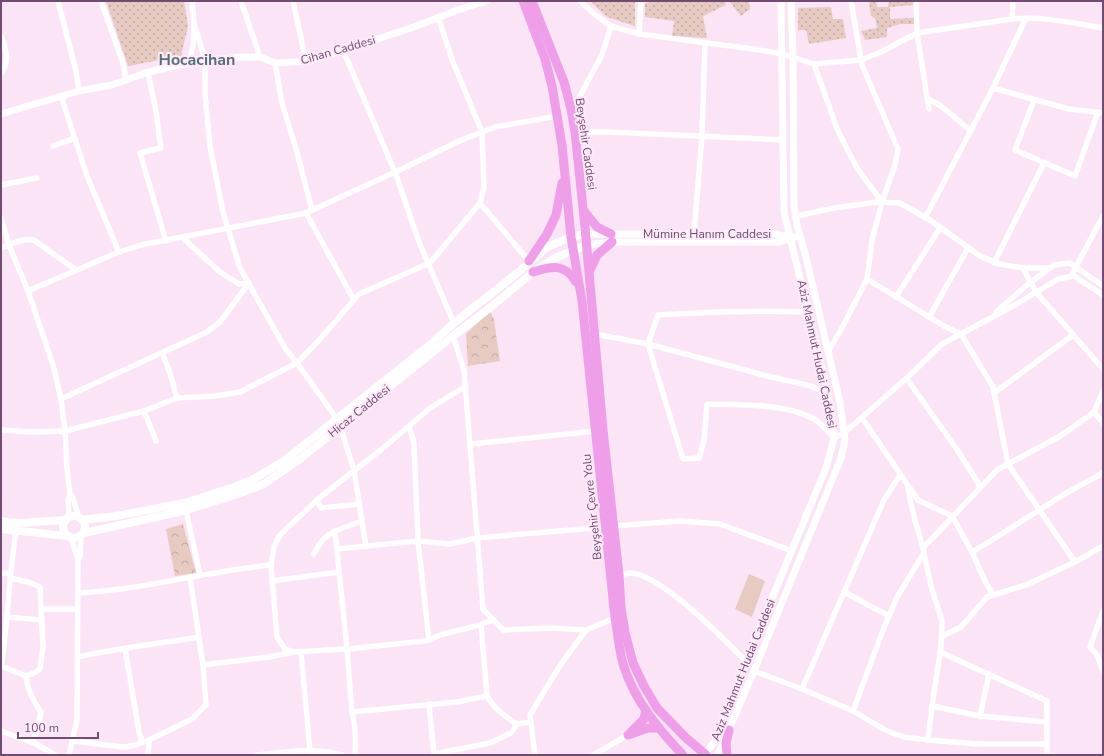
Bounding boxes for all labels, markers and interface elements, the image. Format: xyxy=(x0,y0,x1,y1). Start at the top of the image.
street label: Cihan Caddesi xyxy=(299,32,377,68)
district label: Hocacihan xyxy=(159,49,235,71)
street label: Beyşehir Caddesi xyxy=(572,97,600,191)
street label: Mümine Hanım Caddesi xyxy=(643,226,771,242)
street label: Aziz Mahmut Hudai Caddesi xyxy=(793,278,841,430)
street label: Hicaz Caddesi xyxy=(325,381,393,441)
street label: Beyşehir Çevre Yolu xyxy=(578,453,606,561)
street label: Aziz Mahmut Hudai Caddesi xyxy=(707,597,779,743)
scale bar xyxy=(18,714,98,740)
text: 100 m xyxy=(24,720,59,736)

